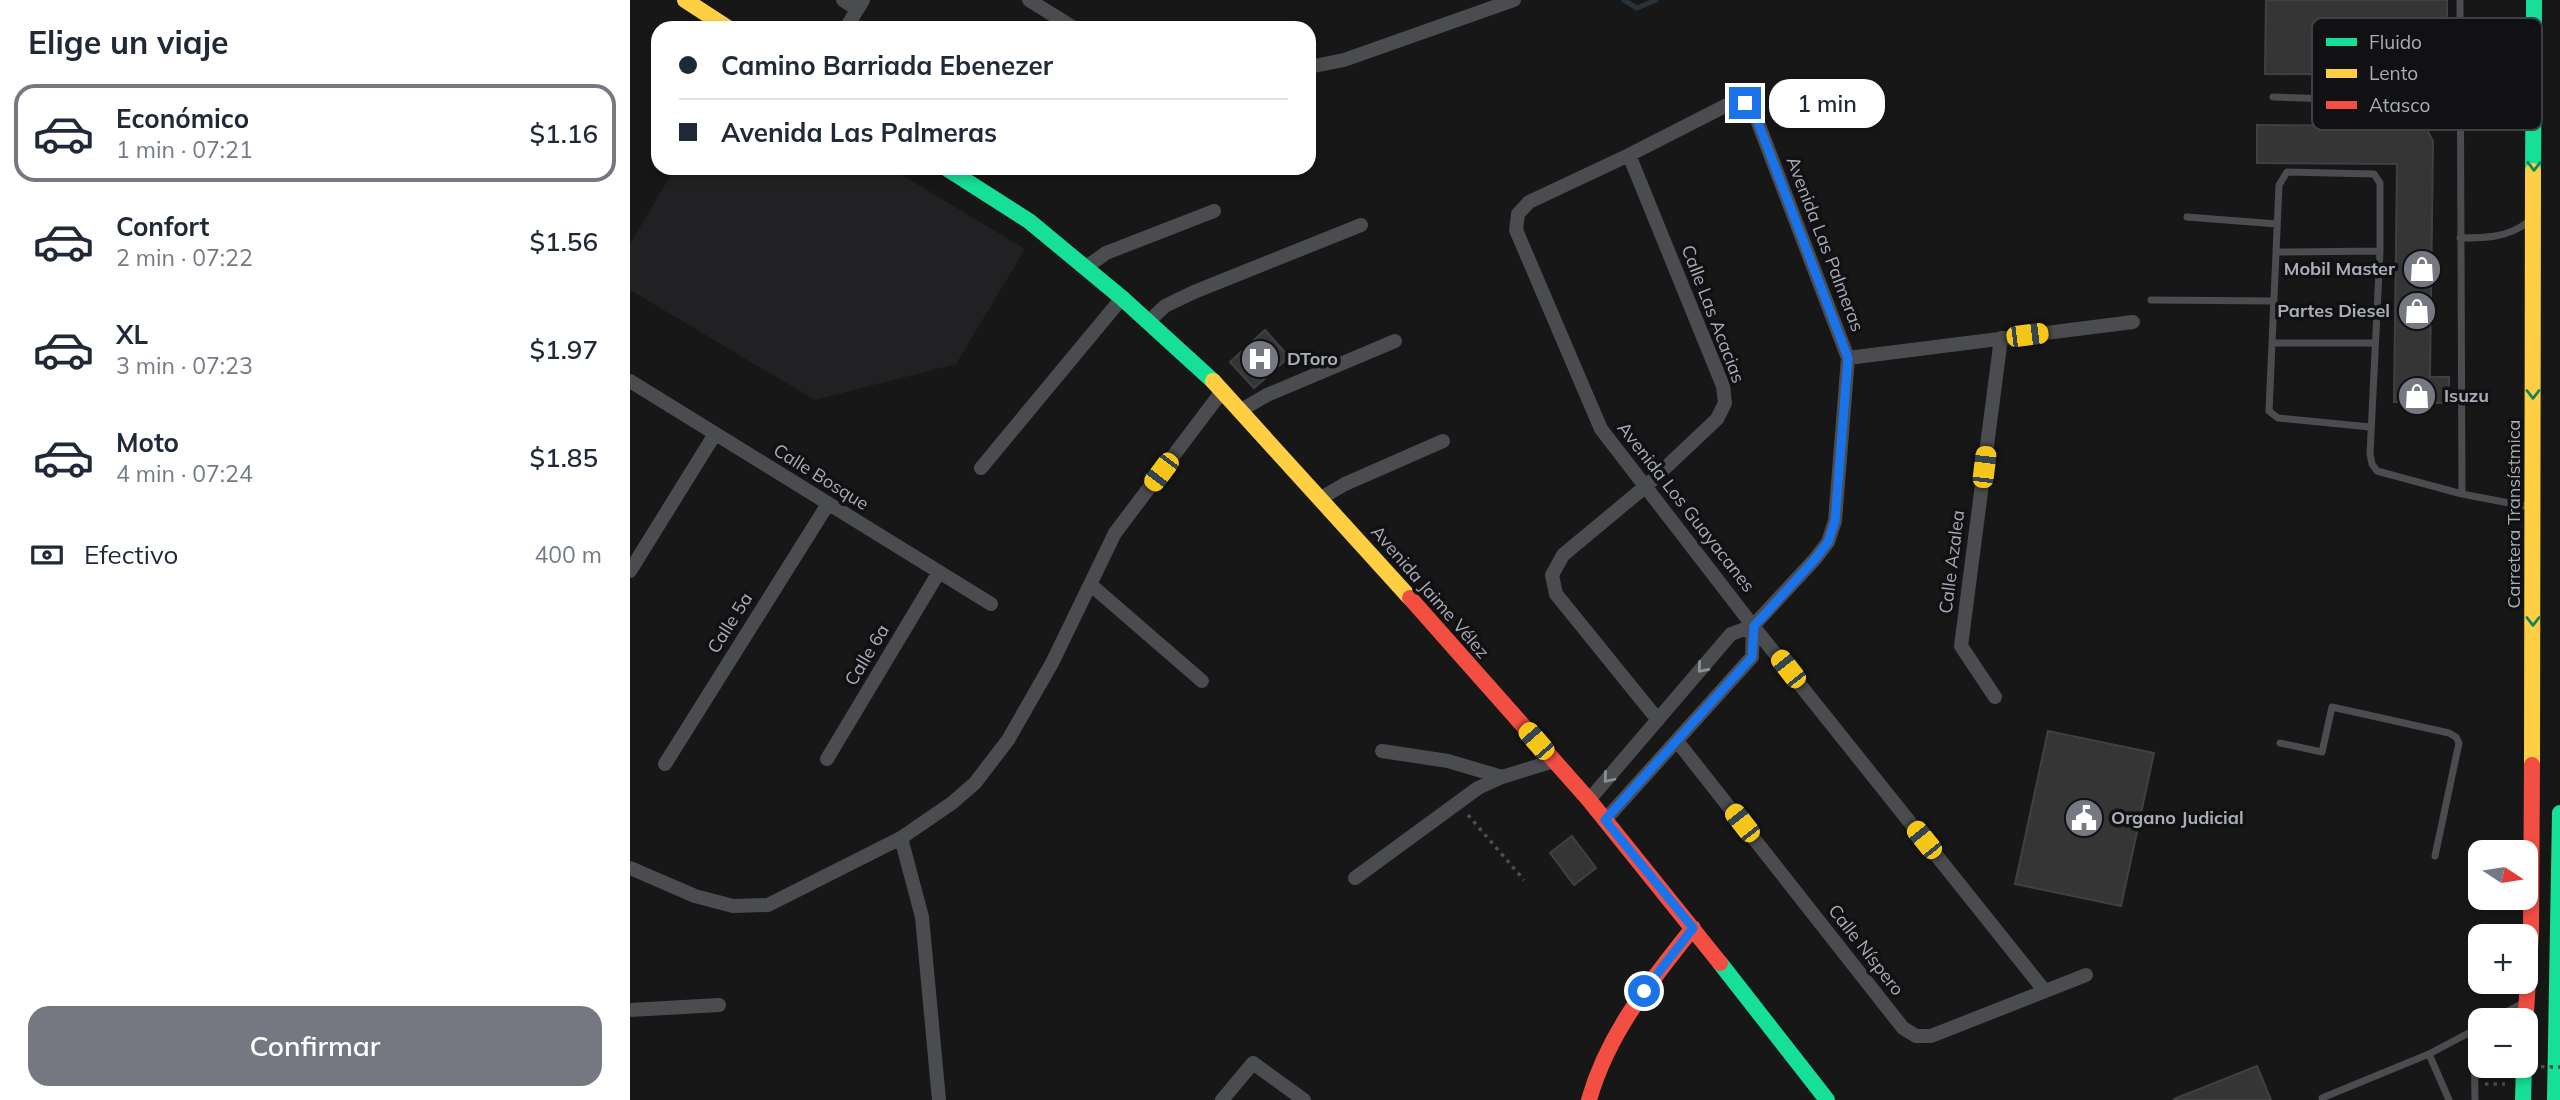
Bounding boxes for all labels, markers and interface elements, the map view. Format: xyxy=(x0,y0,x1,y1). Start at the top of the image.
legend xyxy=(2312,18,2542,130)
text: Elige un viaje xyxy=(28,22,229,62)
text: Fluido xyxy=(2369,30,2422,54)
text: Camino Barriada Ebenezer xyxy=(721,49,1053,82)
text: Lento xyxy=(2369,61,2418,85)
callout: 1 min xyxy=(1770,78,1885,128)
route end xyxy=(1729,87,1761,119)
text: 1 min xyxy=(1797,89,1857,118)
text: Atasco xyxy=(2369,93,2430,117)
icon: car xyxy=(32,102,95,165)
text: Económico xyxy=(116,102,249,135)
text: Avenida Las Palmeras xyxy=(721,116,997,149)
text: $1.16 xyxy=(529,117,598,150)
text: 1 min · 07:21 xyxy=(116,135,253,164)
street label: Avenida Las Palmeras xyxy=(1781,153,1869,335)
one-way arrow xyxy=(2526,161,2542,172)
icon: car xyxy=(32,210,95,273)
text: Confort xyxy=(116,210,209,243)
text: $1.56 xyxy=(529,225,598,258)
street label: Calle Las Acacias xyxy=(1677,242,1750,386)
text: 2 min · 07:22 xyxy=(116,243,253,272)
shop icon: Mobil Master xyxy=(2401,248,2443,290)
place label: Mobil Master xyxy=(2284,257,2396,280)
shop icon: Partes Diesel xyxy=(2396,290,2438,332)
place label: Partes Diesel xyxy=(2277,299,2390,322)
icon: car xyxy=(32,318,95,381)
text: XL xyxy=(116,318,148,351)
car xyxy=(2005,322,2050,348)
text: $1.97 xyxy=(529,333,598,366)
hospital icon: DToro xyxy=(1239,338,1281,380)
place label: DToro xyxy=(1287,347,1338,370)
text: 3 min · 07:23 xyxy=(116,351,253,380)
shop icon: Isuzu xyxy=(2396,375,2438,417)
place label: Isuzu xyxy=(2444,384,2489,407)
one-way arrow xyxy=(2525,389,2541,399)
street label: Avenida Los Guayacanes xyxy=(1613,417,1760,597)
street label: Carretera Transístmica xyxy=(2502,420,2525,608)
icon: car xyxy=(32,426,95,489)
text: Moto xyxy=(116,426,179,459)
street label: Calle Bosque xyxy=(769,438,873,515)
text: $1.85 xyxy=(529,441,598,474)
car xyxy=(1972,445,1997,489)
car xyxy=(1140,449,1183,495)
text: 4 min · 07:24 xyxy=(116,459,253,488)
street label: Calle Azalea xyxy=(1934,509,1969,615)
street label: Avenida Jaime Vélez xyxy=(1366,520,1495,663)
icon: cash xyxy=(28,536,66,574)
text: Efectivo xyxy=(84,538,178,571)
text: 400 m xyxy=(534,540,602,569)
street label: Calle 5a xyxy=(702,588,757,657)
one-way arrow xyxy=(2525,616,2541,627)
street label: Calle 6a xyxy=(839,620,894,690)
car xyxy=(1767,646,1810,692)
one-way arrow xyxy=(1698,660,1710,673)
car xyxy=(1515,718,1558,764)
one-way arrow xyxy=(1604,770,1616,783)
public building icon: Organo Judicial xyxy=(2063,797,2105,839)
car xyxy=(1721,800,1764,846)
place label: Organo Judicial xyxy=(2111,806,2244,829)
car xyxy=(1903,817,1946,863)
north arrow xyxy=(2468,840,2538,910)
map controls xyxy=(2468,840,2538,1078)
street label: Calle Níspero xyxy=(1824,899,1909,1000)
button: + xyxy=(2468,924,2538,994)
route start xyxy=(1628,975,1660,1007)
button: Confirmar xyxy=(28,1006,602,1086)
button: − xyxy=(2468,1008,2538,1078)

